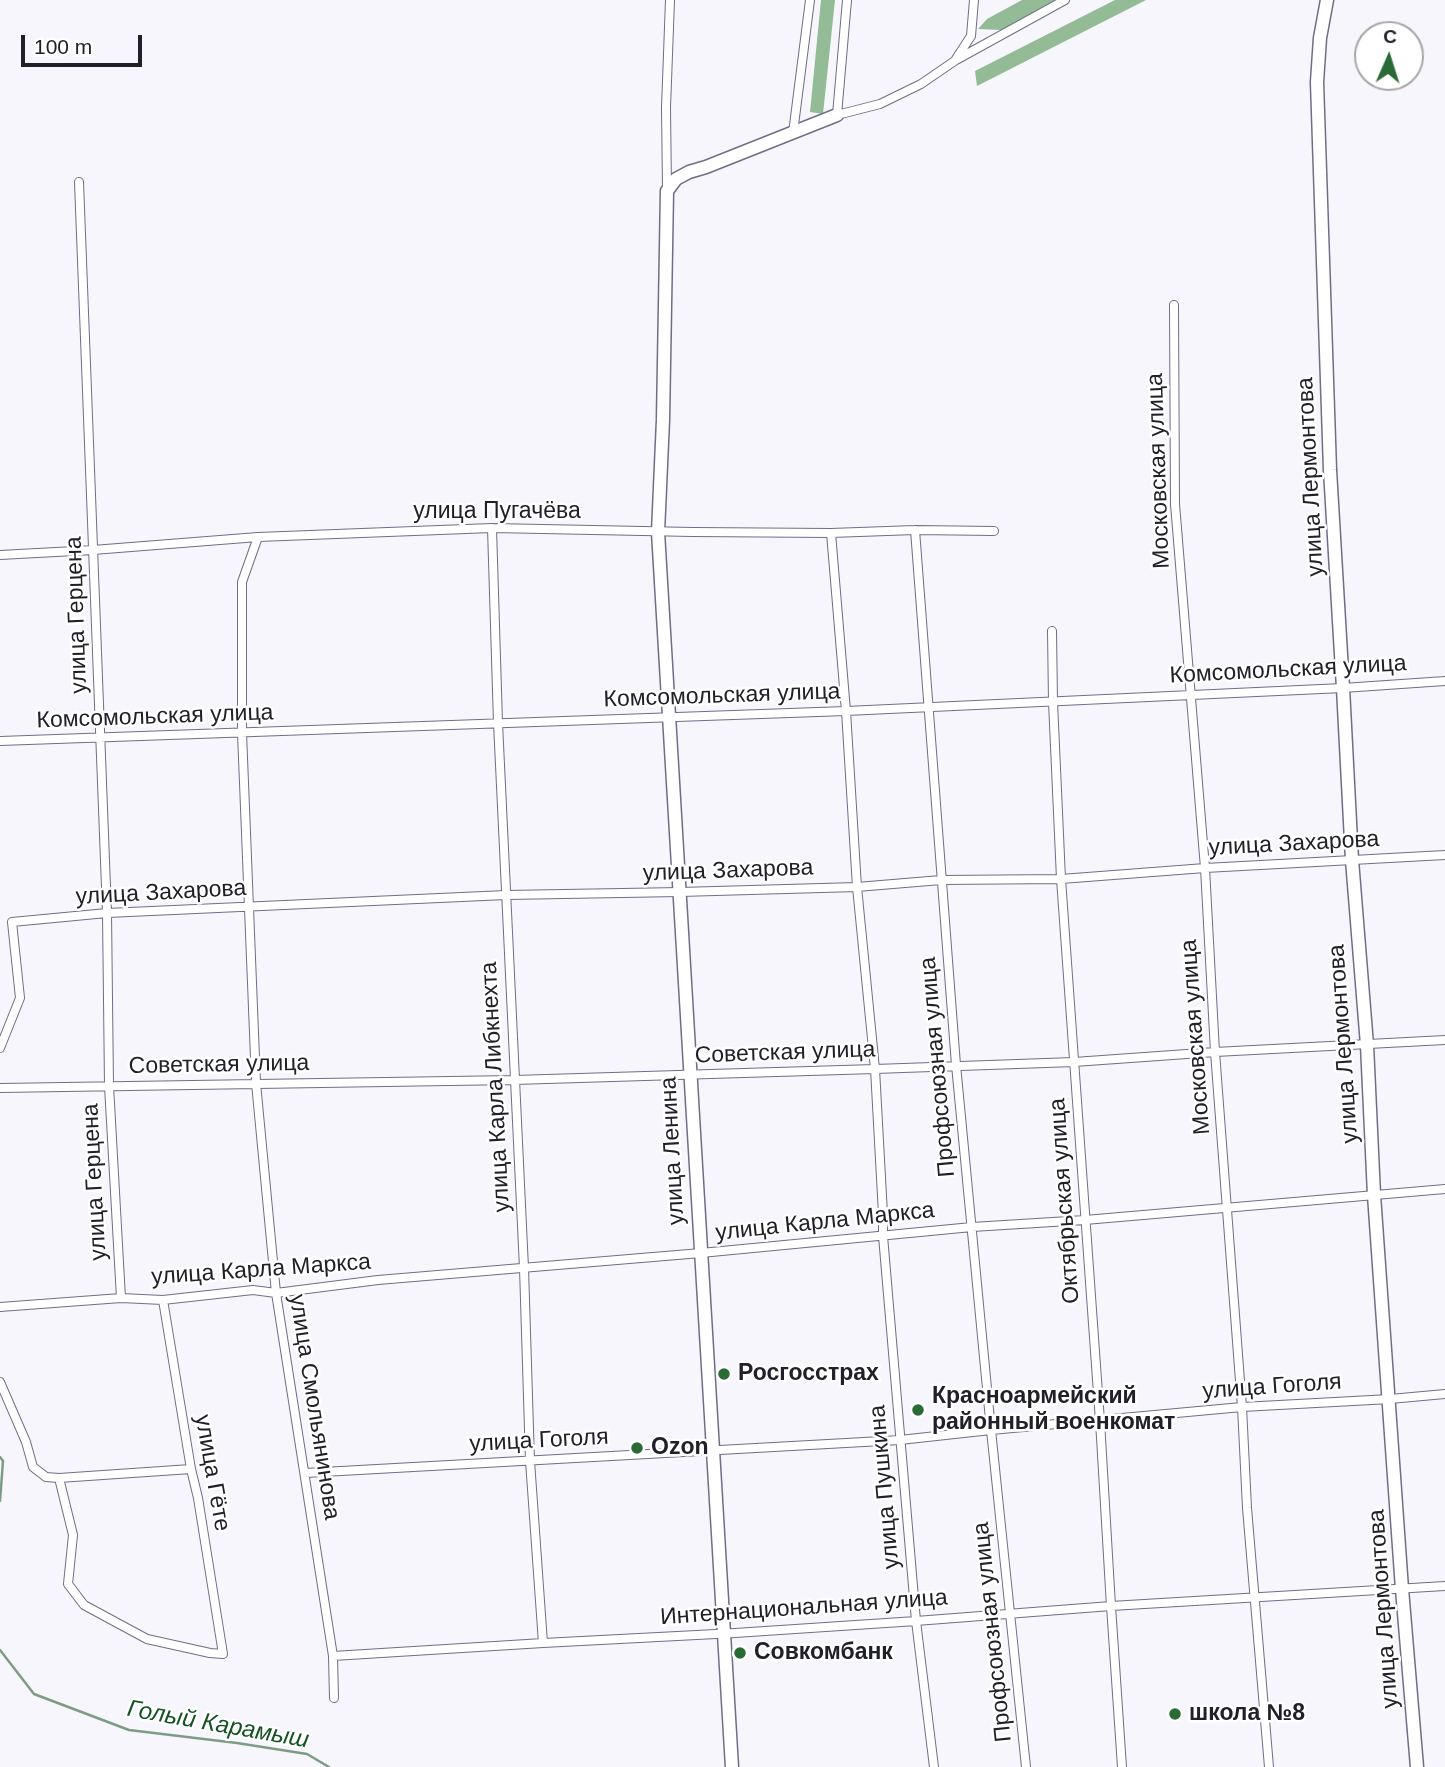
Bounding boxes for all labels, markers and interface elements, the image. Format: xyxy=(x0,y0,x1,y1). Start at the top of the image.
scale bar xyxy=(24,21,145,65)
north arrow xyxy=(1354,21,1424,91)
text: С xyxy=(1383,26,1397,47)
text: 100 m xyxy=(34,35,92,58)
street label: Московская улица xyxy=(1142,373,1176,569)
street label: улица Лермонтова xyxy=(1292,377,1330,577)
street label: улица Пугачёва xyxy=(413,498,581,526)
street label: улица Герцена xyxy=(60,536,94,694)
street label: Комсомольская улица xyxy=(1169,650,1407,690)
street label: Комсомольская улица xyxy=(603,678,841,714)
street label: Комсомольская улица xyxy=(36,699,274,735)
street label: улица Захарова xyxy=(1208,826,1380,862)
street label: улица Захарова xyxy=(642,854,814,888)
street label: улица Захарова xyxy=(75,875,247,911)
street label: Московская улица xyxy=(1175,938,1217,1136)
street label: улица Лермонтова xyxy=(1323,944,1365,1144)
street label: Профсоюзная улица xyxy=(915,956,961,1178)
street label: улица Карла Либкнехта xyxy=(476,961,516,1213)
street label: Советская улица xyxy=(694,1036,876,1070)
street label: Советская улица xyxy=(128,1050,310,1080)
street label: улица Ленина xyxy=(655,1076,691,1226)
street label: Октябрьская улица xyxy=(1044,1097,1086,1305)
street label: улица Герцена xyxy=(77,1103,113,1261)
street label: улица Карла Маркса xyxy=(714,1197,936,1247)
street label: улица Карла Маркса xyxy=(150,1249,372,1291)
street label: улица Смольянинова xyxy=(283,1292,345,1522)
place label: Росгосстрах xyxy=(738,1360,879,1388)
marker: Росгосстрах xyxy=(716,1366,732,1382)
street label: улица Гоголя xyxy=(1202,1368,1342,1406)
place label: Красноармейский районный военкомат xyxy=(932,1383,1175,1437)
marker: Красноармейский районный военкомат xyxy=(910,1402,926,1418)
street label: улица Пушкина xyxy=(864,1404,906,1570)
street label: улица Гёте xyxy=(188,1413,236,1533)
street label: улица Гоголя xyxy=(469,1424,609,1458)
place label: Ozon xyxy=(651,1434,708,1462)
marker: Ozon xyxy=(629,1440,645,1456)
street label: улица Лермонтова xyxy=(1363,1509,1405,1709)
street label: Профсоюзная улица xyxy=(968,1521,1018,1743)
street label: Интернациональная улица xyxy=(659,1584,949,1632)
place label: Совкомбанк xyxy=(754,1639,893,1667)
marker: Совкомбанк xyxy=(732,1645,748,1661)
water label: Голый Карамыш xyxy=(125,1695,311,1755)
place label: школа №8 xyxy=(1189,1700,1305,1728)
marker: школа №8 xyxy=(1167,1706,1183,1722)

